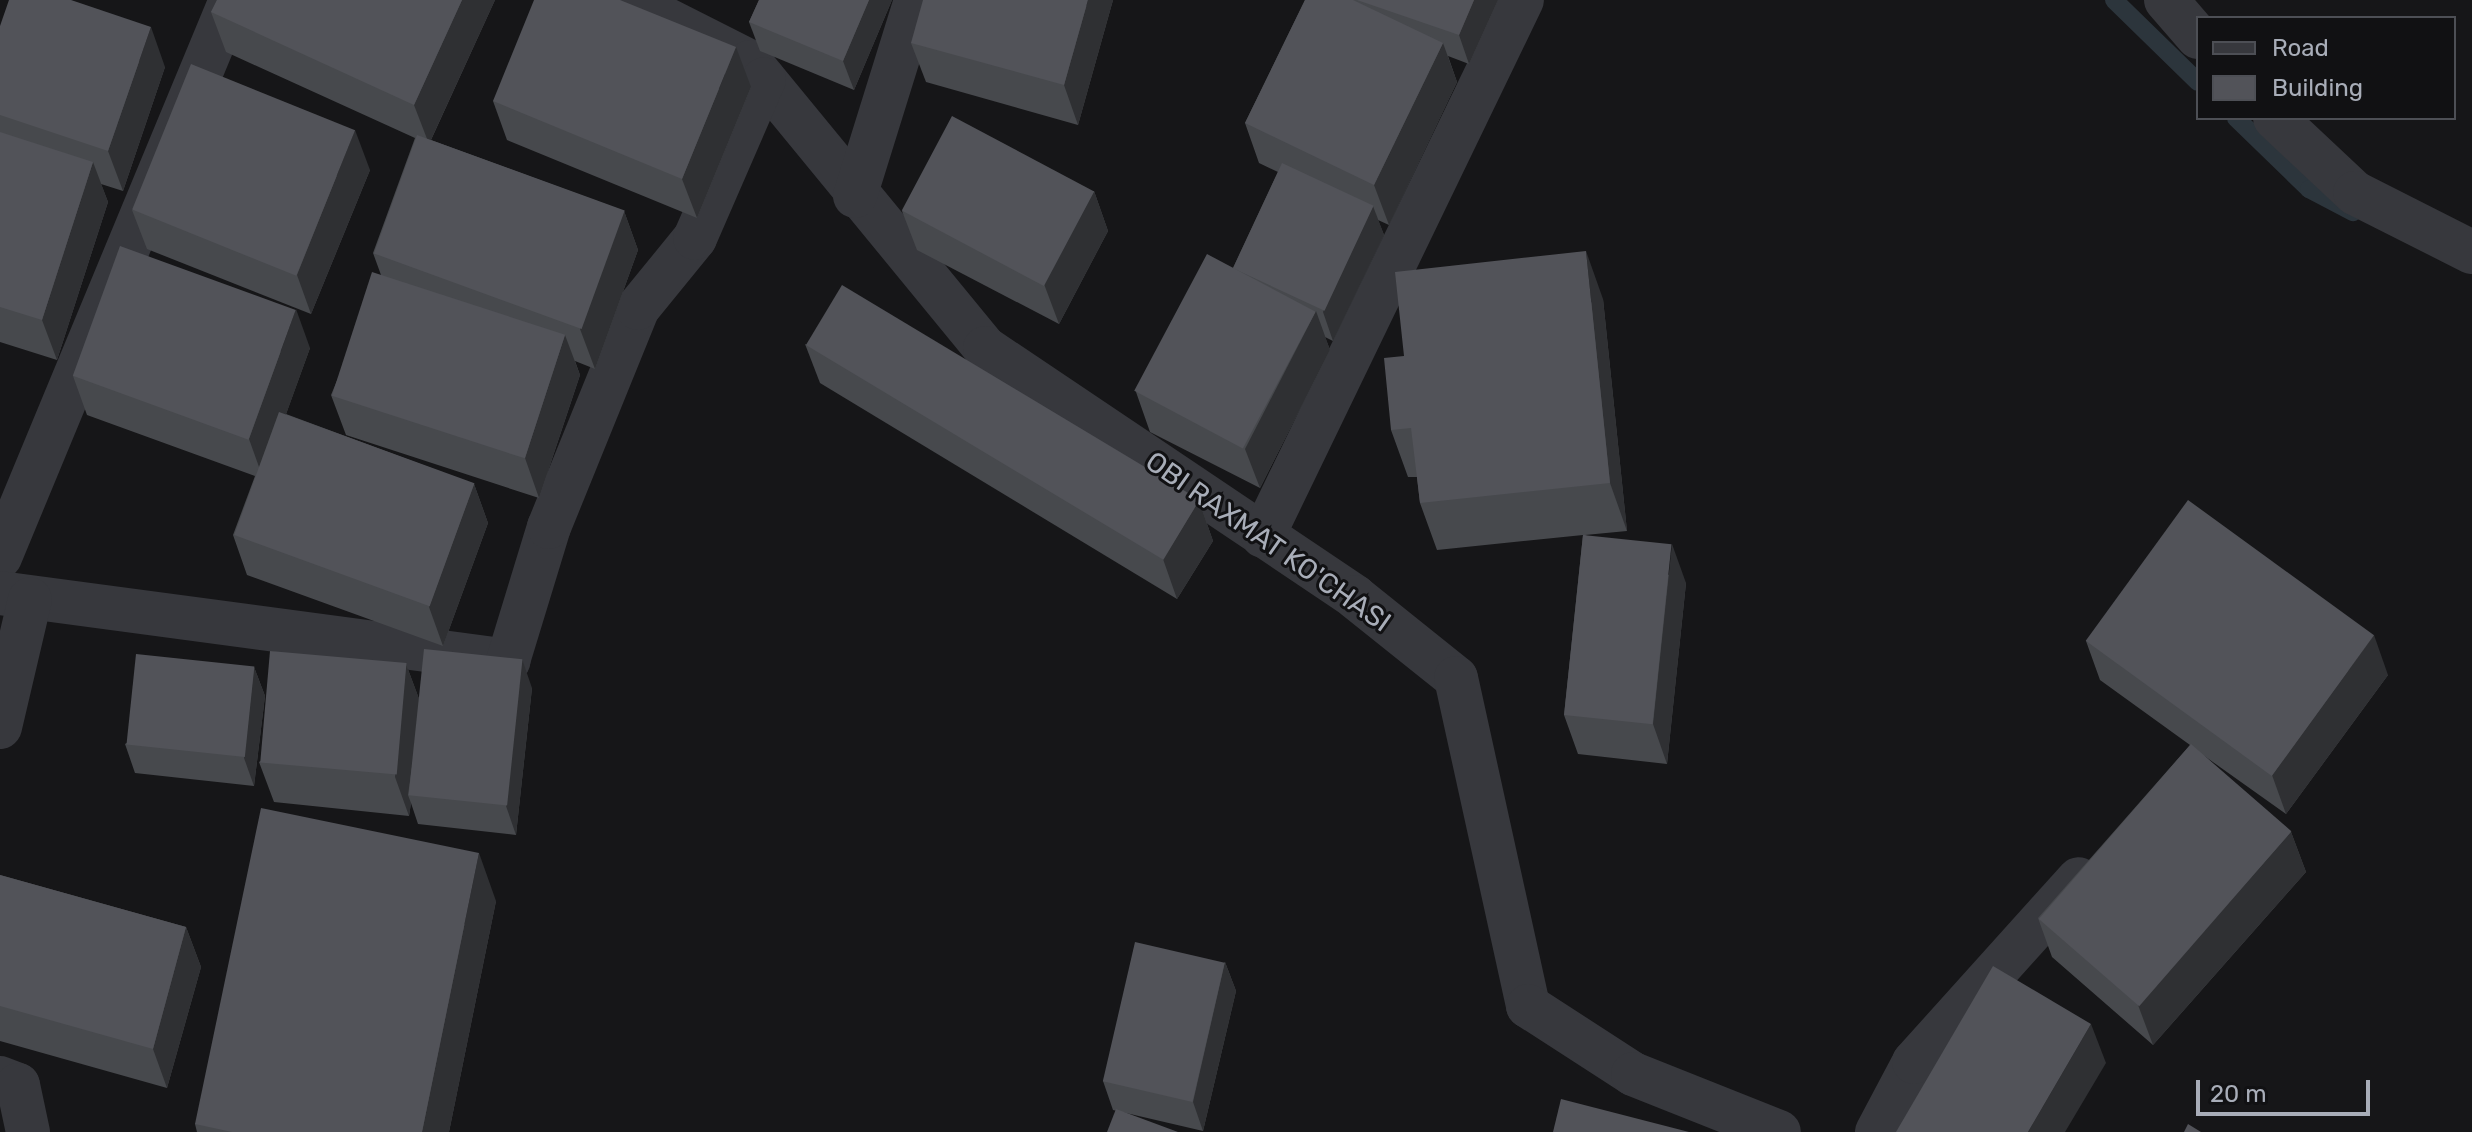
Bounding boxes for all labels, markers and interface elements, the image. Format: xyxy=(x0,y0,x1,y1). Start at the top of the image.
legend xyxy=(2196,16,2456,120)
text: Road xyxy=(2272,34,2329,62)
text: Building xyxy=(2272,74,2363,102)
street label: OBI RAXMAT KO'CHASI xyxy=(1139,444,1397,640)
scale bar xyxy=(2200,1064,2374,1114)
text: 20 m xyxy=(2210,1080,2267,1108)

